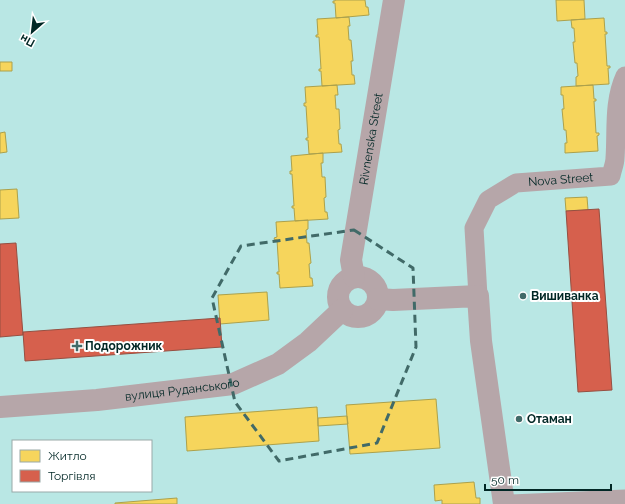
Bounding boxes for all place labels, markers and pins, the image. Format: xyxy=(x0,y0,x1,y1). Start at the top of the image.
place label: Вишиванка xyxy=(531,289,599,303)
marker: Вишиванка xyxy=(518,291,528,301)
place label: Подорожник xyxy=(85,339,163,353)
marker: Подорожник xyxy=(72,341,82,351)
place label: Отаман xyxy=(527,412,572,426)
marker: Отаман xyxy=(514,414,524,424)

